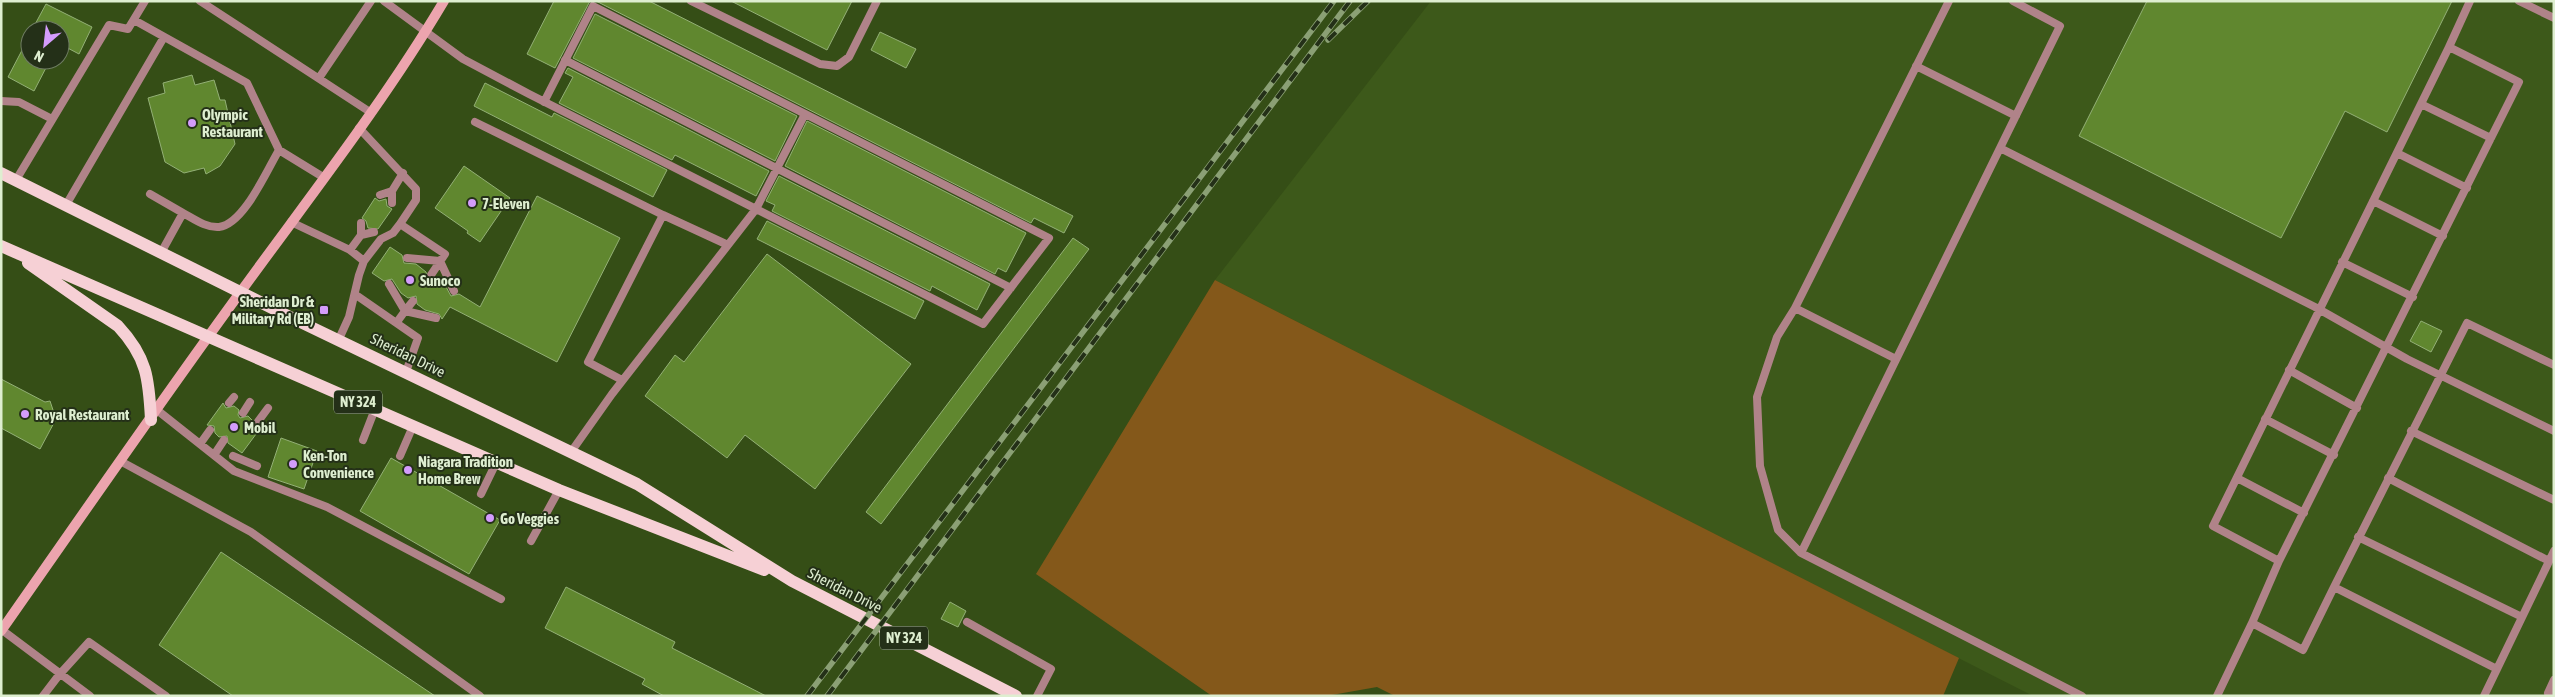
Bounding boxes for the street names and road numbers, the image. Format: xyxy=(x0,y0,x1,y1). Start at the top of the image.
street label: Sheridan Drive xyxy=(368,330,448,380)
road number: NY 324 xyxy=(334,391,382,414)
street label: Sheridan Drive xyxy=(805,564,885,616)
road number: NY 324 xyxy=(880,626,928,650)

